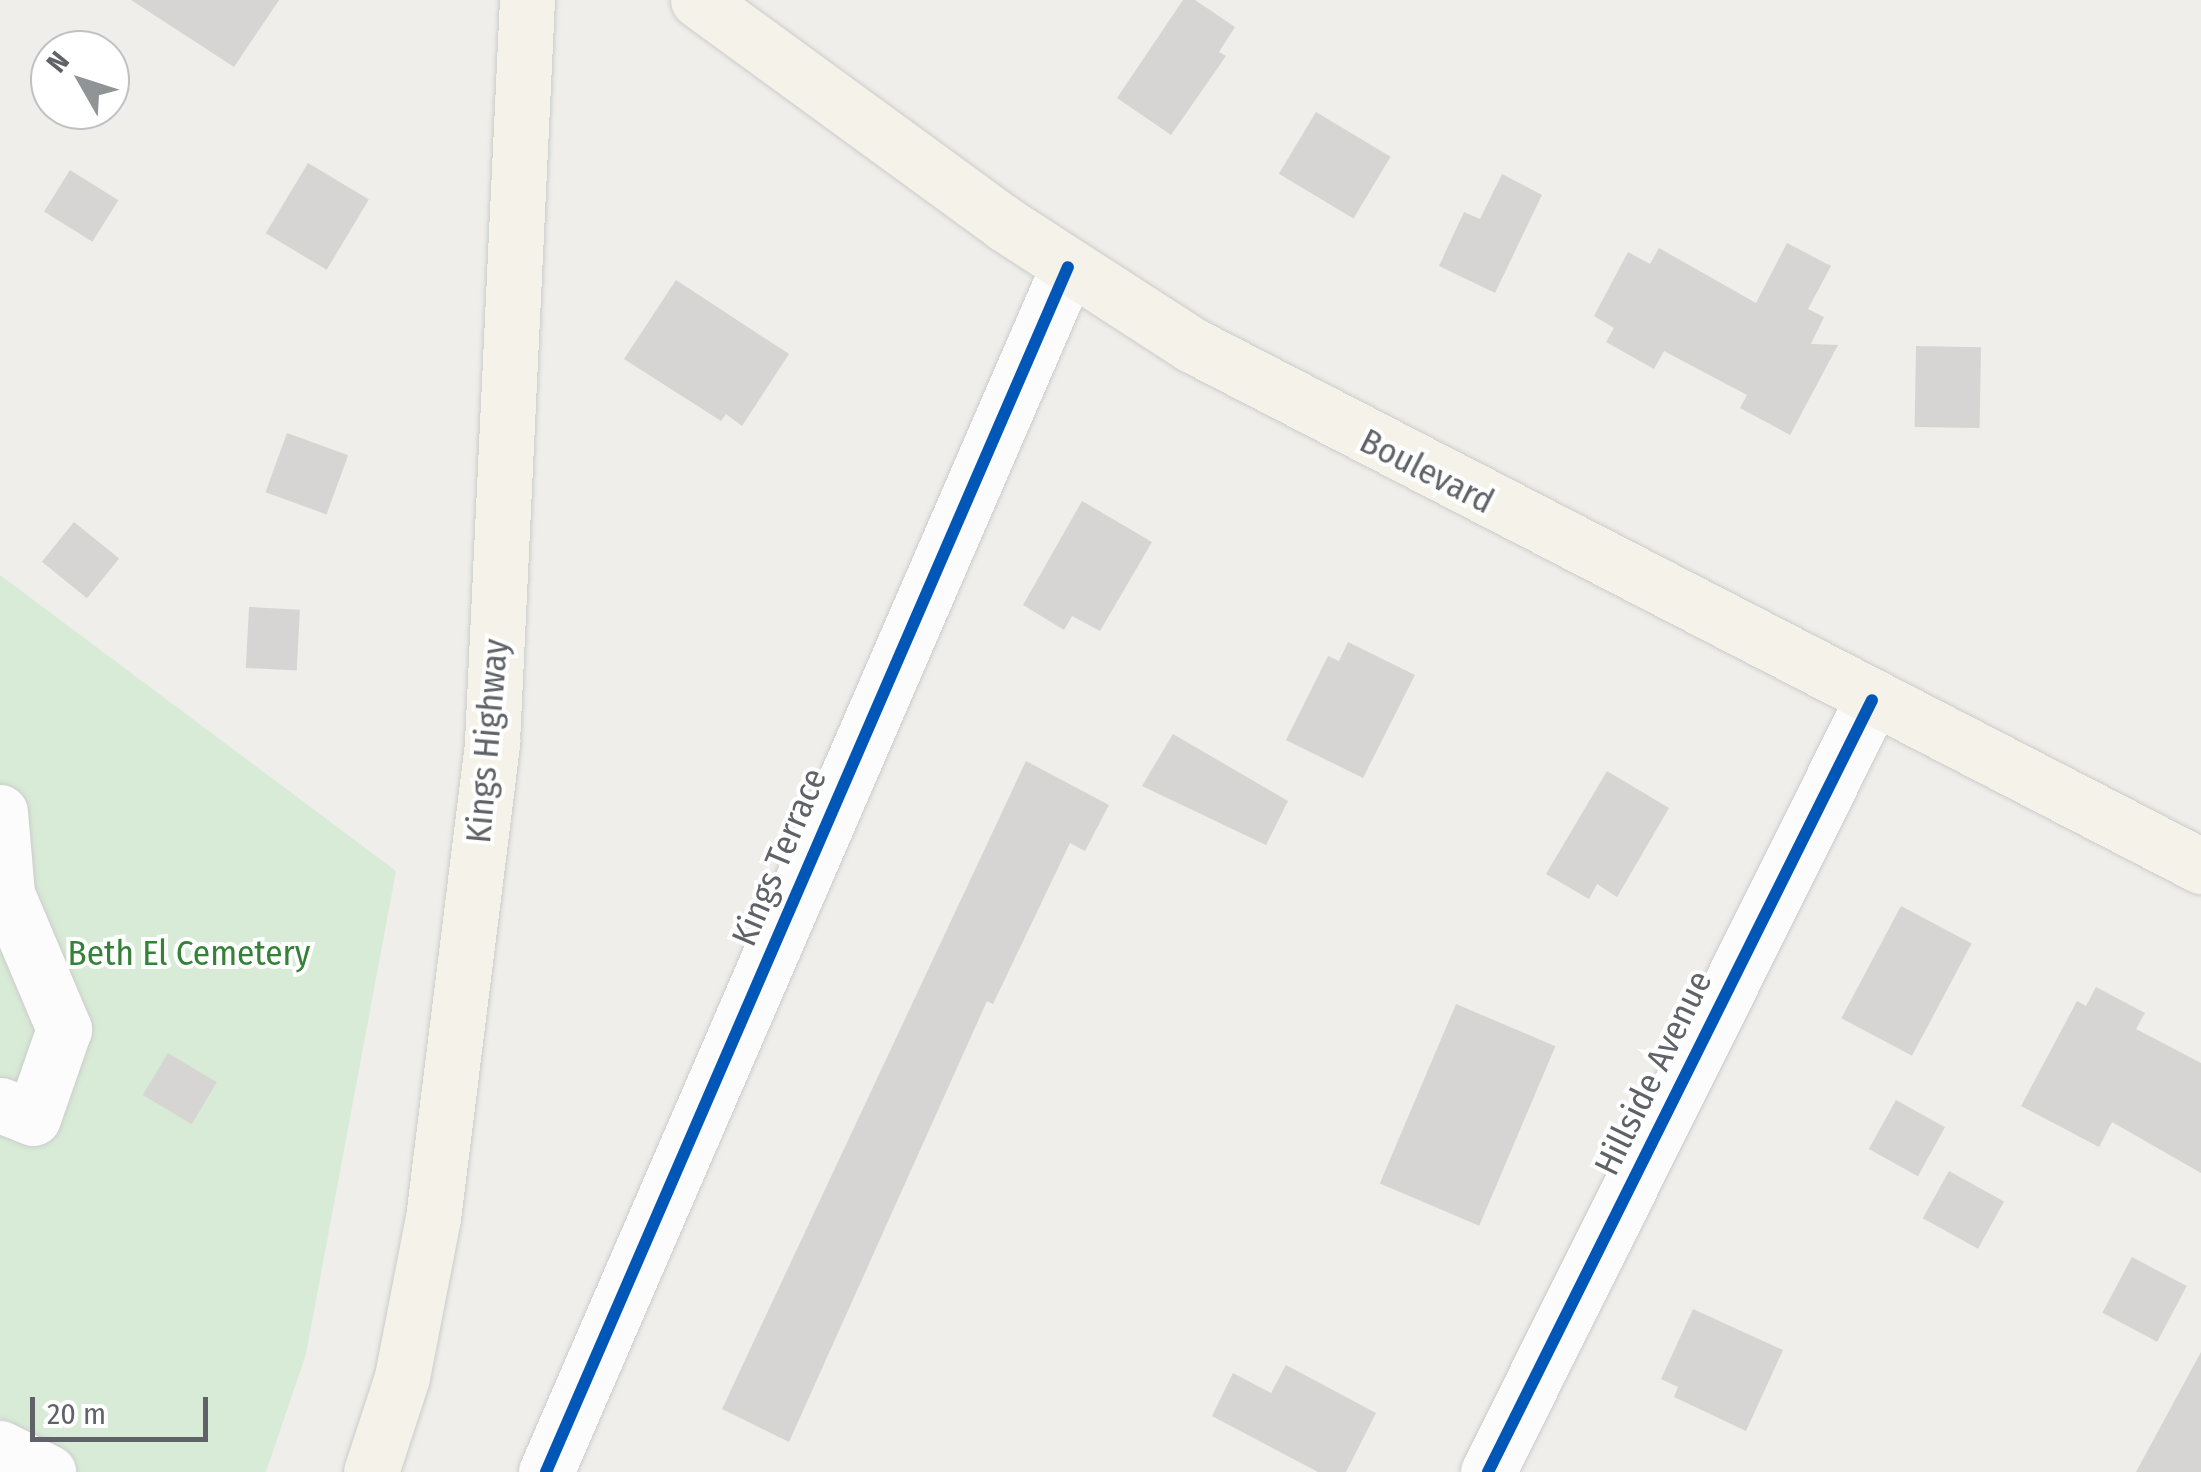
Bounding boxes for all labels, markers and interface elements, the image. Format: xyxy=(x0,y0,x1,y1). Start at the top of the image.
north arrow xyxy=(30,30,130,130)
text: N xyxy=(40,45,76,79)
street label: Boulevard xyxy=(1353,420,1501,522)
street label: Kings Highway xyxy=(457,637,517,845)
street label: Kings Terrace xyxy=(723,762,835,952)
park label: Beth El Cemetery xyxy=(68,932,310,974)
street label: Hillside Avenue xyxy=(1586,964,1720,1182)
scale bar xyxy=(35,1377,212,1439)
text: 20 m xyxy=(47,1396,106,1432)

